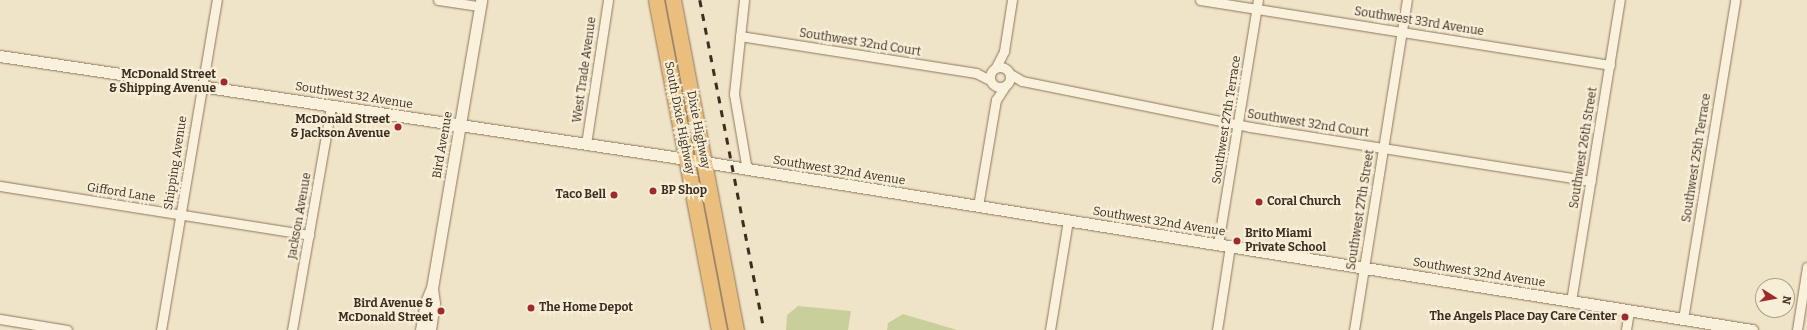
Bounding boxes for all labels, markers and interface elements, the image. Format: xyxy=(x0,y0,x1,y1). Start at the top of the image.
street label: Southwest 33rd Avenue xyxy=(1353,5,1485,39)
street label: West Trade Avenue xyxy=(570,16,600,124)
street label: Southwest 32nd Court xyxy=(798,26,922,60)
street label: Southwest 27th Terrace xyxy=(1210,55,1244,185)
street label: South Dixie Highway xyxy=(661,60,697,176)
place label: McDonald Street & Shipping Avenue xyxy=(109,68,216,96)
marker: McDonald Street & Shipping Avenue xyxy=(219,77,229,87)
street label: Southwest 32 Avenue xyxy=(294,80,414,112)
street label: Southwest 26th Street xyxy=(1567,86,1601,210)
street label: Dixie Highway xyxy=(683,90,713,170)
street label: Southwest 25th Terrace xyxy=(1680,93,1714,223)
street label: Southwest 32nd Court xyxy=(1246,107,1370,141)
street label: Bird Avenue xyxy=(430,110,456,180)
place label: McDonald Street & Jackson Avenue xyxy=(290,113,390,141)
street label: Shipping Avenue xyxy=(161,115,191,211)
marker: McDonald Street & Jackson Avenue xyxy=(393,122,403,132)
street label: Southwest 27th Street xyxy=(1344,149,1378,271)
street label: Southwest 32nd Avenue xyxy=(772,153,906,189)
street label: Jackson Avenue xyxy=(285,172,315,260)
street label: Gifford Lane xyxy=(86,180,156,206)
place label: BP Shop xyxy=(661,184,707,198)
marker: BP Shop xyxy=(648,186,658,196)
place label: Taco Bell xyxy=(556,188,606,202)
marker: Taco Bell xyxy=(609,190,619,200)
place label: Coral Church xyxy=(1267,195,1341,209)
marker: Coral Church xyxy=(1254,197,1264,207)
street label: Southwest 32nd Avenue xyxy=(1092,204,1226,240)
place label: Brito Miami Private School xyxy=(1245,227,1326,255)
marker: Brito Miami Private School xyxy=(1232,236,1242,246)
street label: Southwest 32nd Avenue xyxy=(1412,255,1546,291)
north arrow xyxy=(1755,278,1795,318)
text: N xyxy=(1779,295,1793,306)
place label: Bird Avenue & McDonald Street xyxy=(338,297,433,325)
place label: The Home Depot xyxy=(539,301,633,315)
marker: The Home Depot xyxy=(526,303,536,313)
marker: Bird Avenue & McDonald Street xyxy=(436,306,446,316)
place label: The Angels Place Day Care Center xyxy=(1430,310,1617,324)
marker: The Angels Place Day Care Center xyxy=(1620,312,1630,322)

